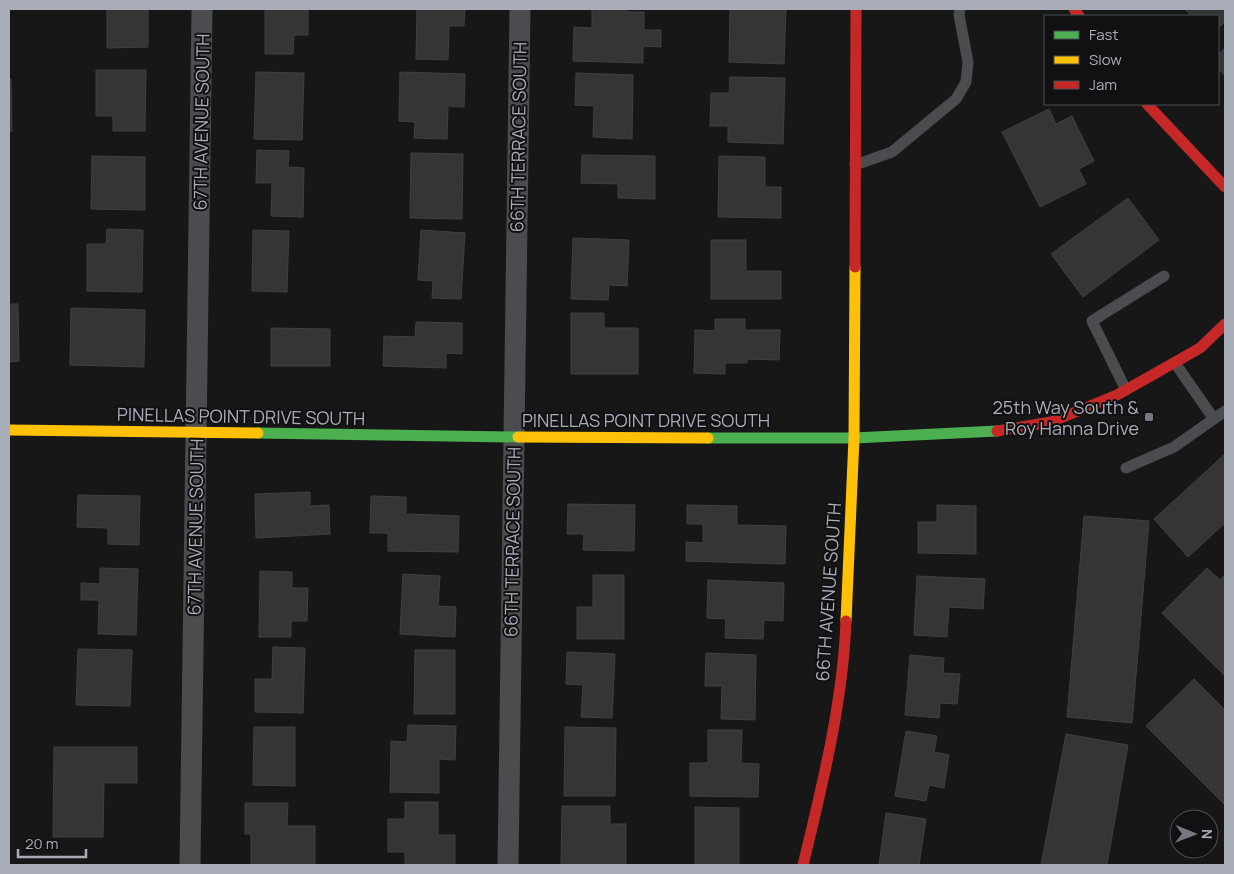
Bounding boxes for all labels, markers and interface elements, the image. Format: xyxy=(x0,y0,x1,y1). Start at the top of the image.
legend xyxy=(1044,15,1219,105)
text: Fast xyxy=(1089,24,1118,45)
street label: 67TH AVENUE SOUTH xyxy=(187,33,215,211)
street label: 66TH TERRACE SOUTH xyxy=(504,42,532,232)
text: Slow xyxy=(1089,49,1122,70)
text: Jam xyxy=(1089,74,1117,95)
place label: 25th Way South & Roy Hanna Drive xyxy=(993,395,1139,440)
street label: PINELLAS POINT DRIVE SOUTH xyxy=(117,402,365,430)
street label: PINELLAS POINT DRIVE SOUTH xyxy=(522,408,770,432)
marker: 25th Way South & Roy Hanna Drive xyxy=(1143,411,1155,423)
street label: 67TH AVENUE SOUTH xyxy=(181,438,209,616)
street label: 66TH TERRACE SOUTH xyxy=(498,447,526,637)
street label: 66TH AVENUE SOUTH xyxy=(810,502,846,682)
north arrow xyxy=(1169,809,1219,859)
scale bar xyxy=(18,826,85,858)
text: N xyxy=(1198,829,1217,839)
text: 20 m xyxy=(25,833,58,854)

